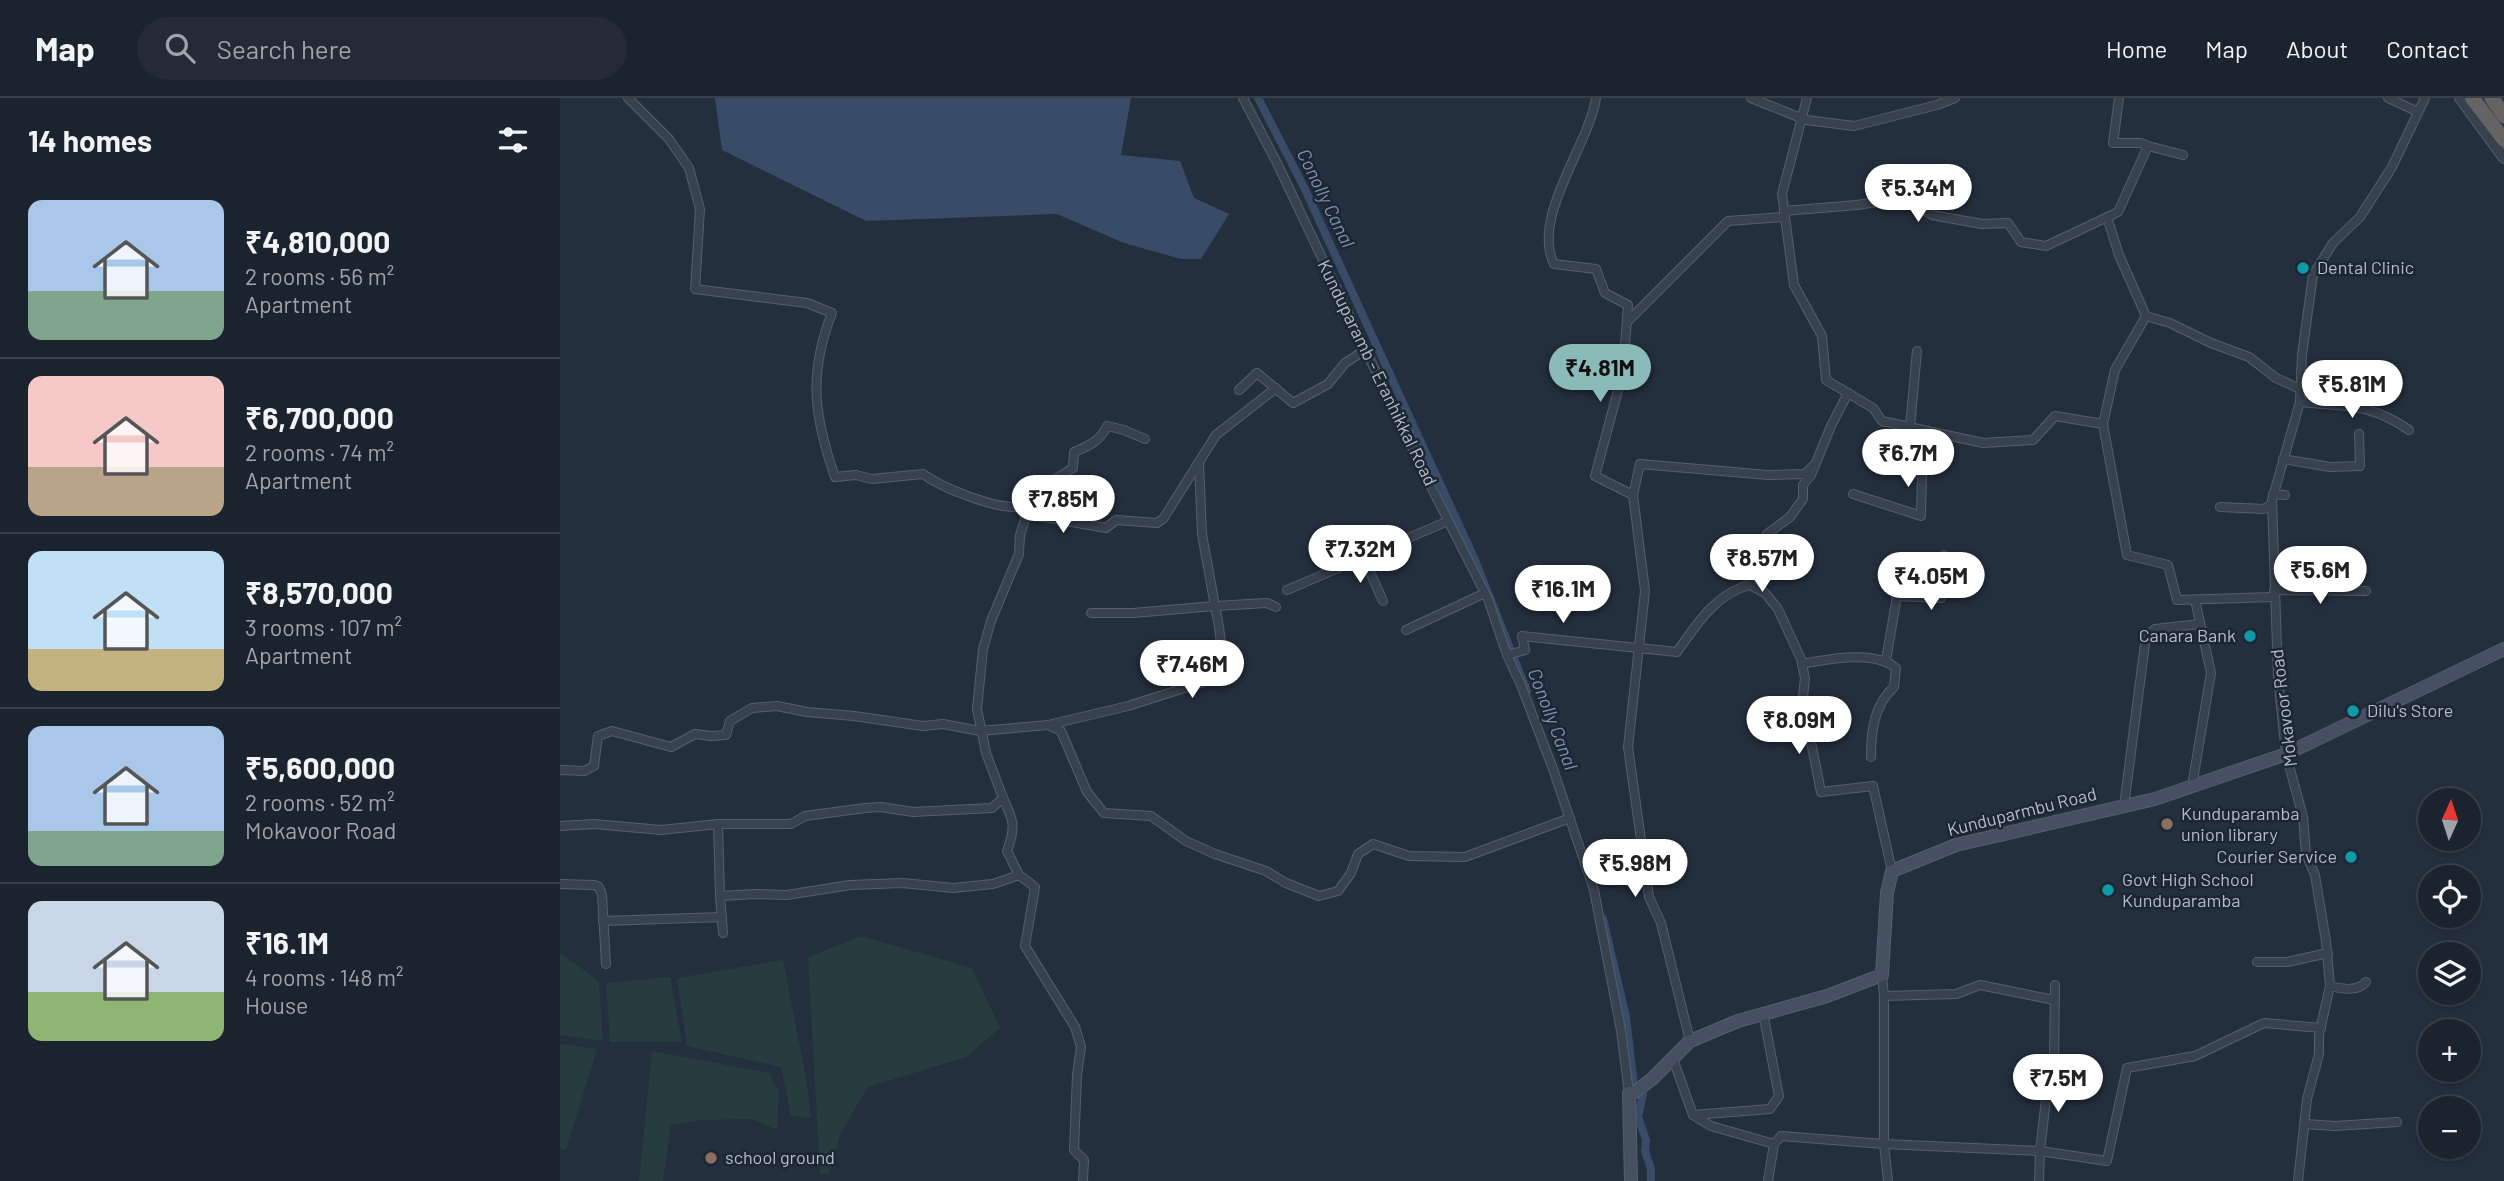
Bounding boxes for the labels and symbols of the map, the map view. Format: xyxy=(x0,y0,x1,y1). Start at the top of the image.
water label: Conolly Canal xyxy=(1293,145,1361,252)
pin: ₹5.34M xyxy=(1861,164,1975,224)
street label: Kunduparamb - Eranhikkal Road xyxy=(1313,256,1442,489)
place label: Dental Clinic xyxy=(2317,256,2414,278)
marker: Dental Clinic xyxy=(2295,260,2311,276)
pin: ₹4.81M xyxy=(1543,344,1657,404)
pin: ₹5.81M xyxy=(2295,360,2409,420)
pin: ₹6.7M xyxy=(1859,430,1957,489)
pin: ₹7.85M xyxy=(1006,476,1120,535)
pin: ₹7.32M xyxy=(1303,526,1417,585)
pin: ₹8.57M xyxy=(1705,534,1819,594)
pin: ₹5.6M xyxy=(2271,546,2369,606)
pin: ₹4.05M xyxy=(1874,552,1988,612)
pin: ₹16.1M xyxy=(1506,566,1620,625)
place label: Canara Bank xyxy=(2139,624,2236,646)
marker: Canara Bank xyxy=(2242,628,2258,644)
pin: ₹7.46M xyxy=(1135,640,1249,700)
street label: Mokavoor Road xyxy=(2265,648,2301,768)
water label: Conolly Canal xyxy=(1524,665,1584,774)
pin: ₹8.09M xyxy=(1742,696,1856,756)
place label: Dilu's Store xyxy=(2367,699,2453,721)
marker: Dilu's Store xyxy=(2345,703,2361,719)
street label: Kunduparmbu Road xyxy=(1945,782,2099,840)
north arrow xyxy=(2418,788,2482,850)
place label: Kunduparamba union library xyxy=(2181,802,2299,845)
marker: Kunduparamba union library xyxy=(2159,816,2175,832)
pin: ₹5.98M xyxy=(1578,840,1692,899)
place label: Courier Service xyxy=(2217,845,2337,867)
marker: Courier Service xyxy=(2343,849,2359,865)
place label: Govt High School Kunduparamba xyxy=(2122,868,2254,911)
marker: Govt High School Kunduparamba xyxy=(2100,882,2116,898)
pin: ₹7.5M xyxy=(2009,1054,2107,1114)
place label: school ground xyxy=(725,1146,835,1168)
marker: school ground xyxy=(703,1150,719,1166)

